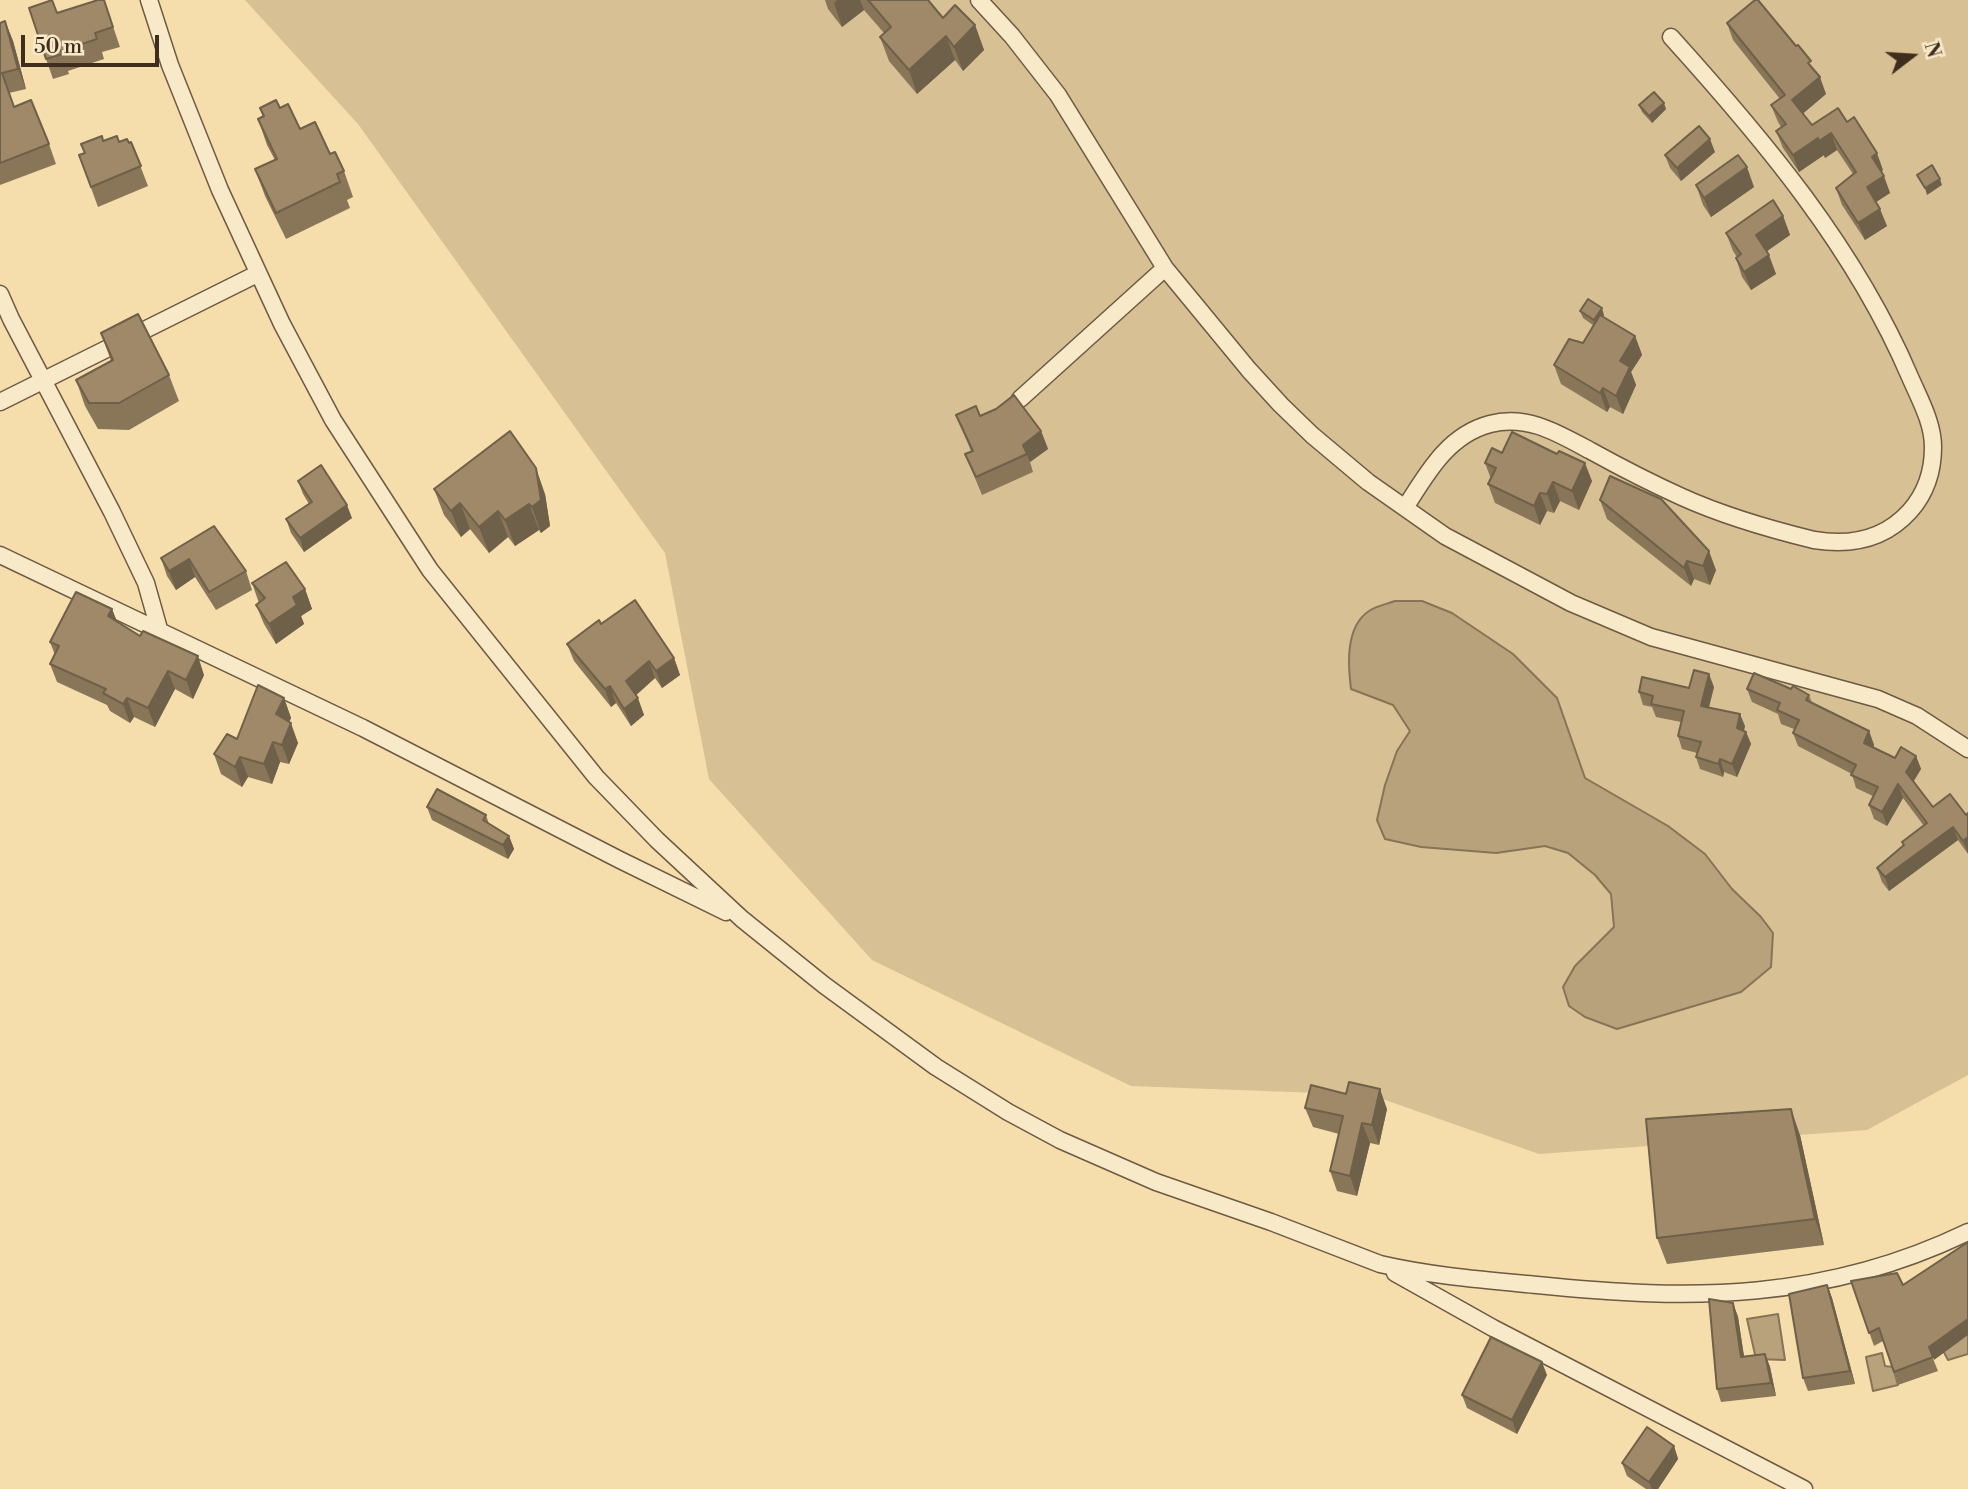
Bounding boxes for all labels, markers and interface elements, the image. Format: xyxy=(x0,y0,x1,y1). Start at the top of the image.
scale bar xyxy=(24,21,163,65)
north arrow xyxy=(1877,21,1947,91)
text: 50 m xyxy=(34,34,82,60)
text: N xyxy=(1918,39,1946,61)

